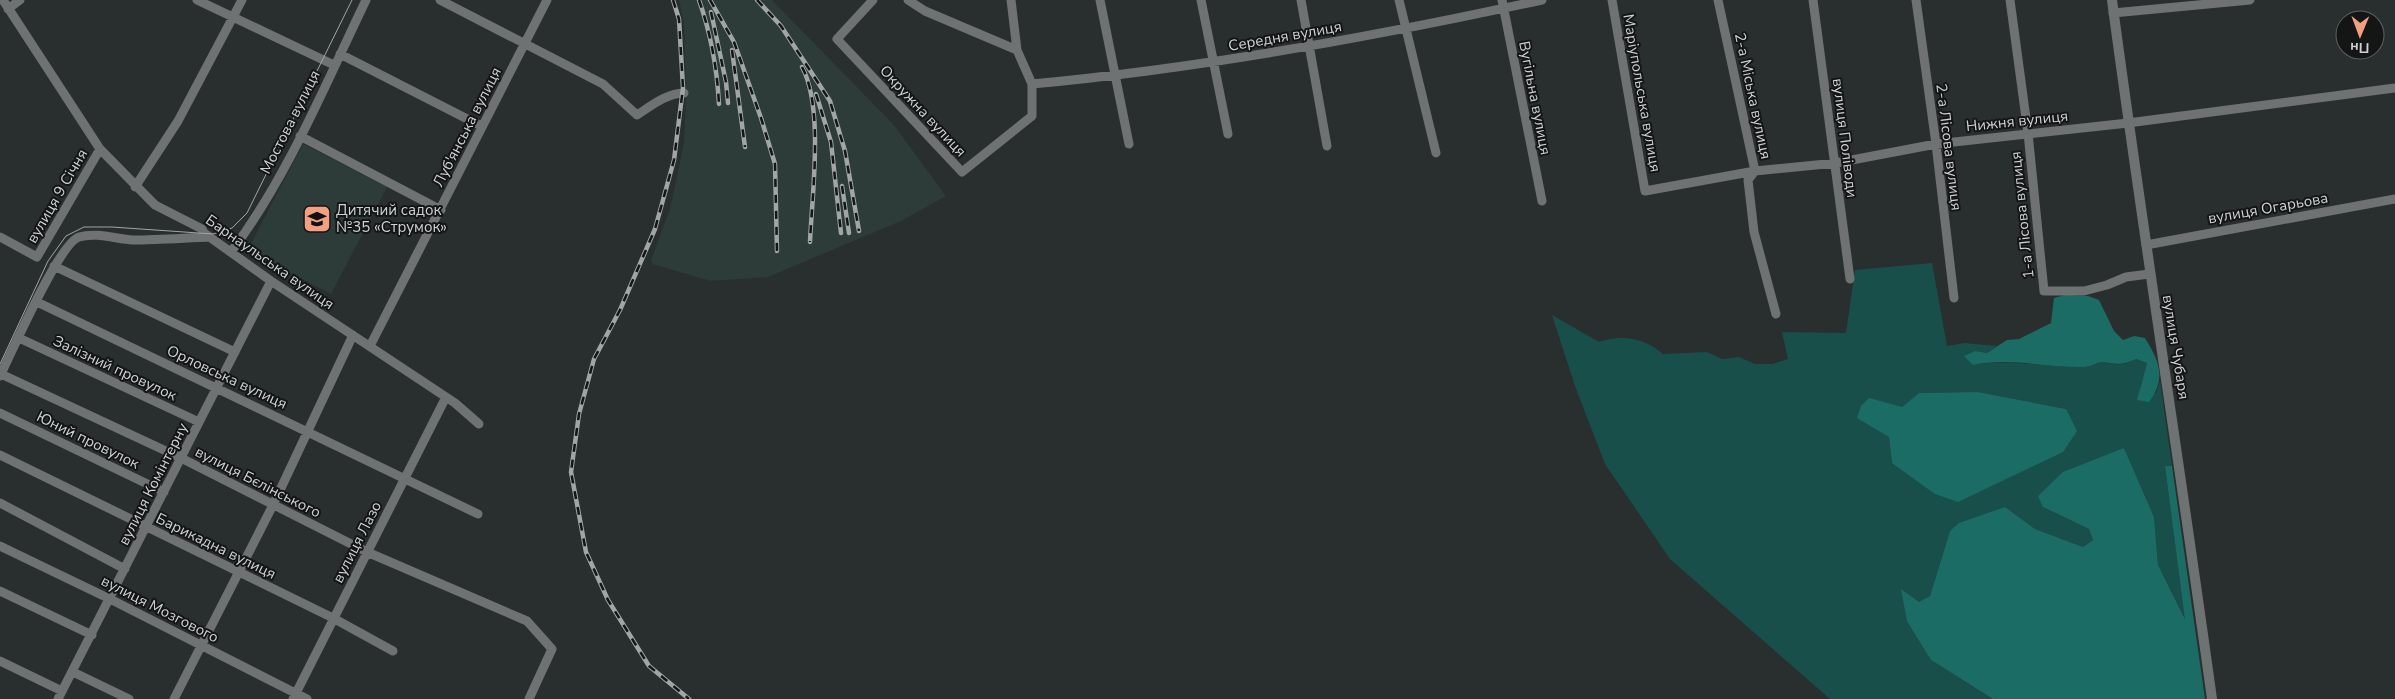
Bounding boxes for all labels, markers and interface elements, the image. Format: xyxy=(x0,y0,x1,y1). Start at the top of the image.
north arrow xyxy=(2335,10,2385,60)
street label: Маріупольська вулиця xyxy=(1618,12,1666,174)
street label: Середня вулиця xyxy=(1227,16,1343,56)
street label: 2-а Міська вулиця xyxy=(1730,31,1776,161)
text: Пн xyxy=(2350,38,2370,57)
street label: Вугільна вулиця xyxy=(1514,39,1556,157)
street label: Окружна вулиця xyxy=(875,61,971,161)
street label: Луб'янська вулиця xyxy=(428,64,506,190)
street label: Мостова вулиця xyxy=(255,67,325,177)
street label: вулиця Поліводи xyxy=(1828,77,1862,199)
street label: 2-а Лісова вулиця xyxy=(1931,82,1967,212)
street label: Нижня вулиця xyxy=(1965,106,2069,136)
street label: вулиця 9 Січня xyxy=(22,145,92,247)
street label: 1-а Лісова вулиця xyxy=(2005,150,2039,280)
street label: вулиця Огарьова xyxy=(2206,188,2330,228)
place label: Дитячий садок №35 «Струмок» xyxy=(336,200,447,237)
school or university icon: Дитячий садок №35 «Струмок» xyxy=(302,204,332,234)
street label: Барнаульська вулиця xyxy=(202,210,338,314)
street label: вулиця Чубаря xyxy=(2158,293,2194,401)
street label: Залізний провулок xyxy=(50,331,180,405)
street label: Орловська вулиця xyxy=(164,340,290,414)
street label: Юний провулок xyxy=(33,406,143,474)
street label: вулиця Комінтерну xyxy=(114,419,193,548)
street label: вулиця Бєлінського xyxy=(192,442,324,522)
street label: вулиця Лазо xyxy=(328,498,386,586)
street label: Барикадна вулиця xyxy=(153,508,279,584)
street label: вулиця Мозгового xyxy=(98,571,222,647)

